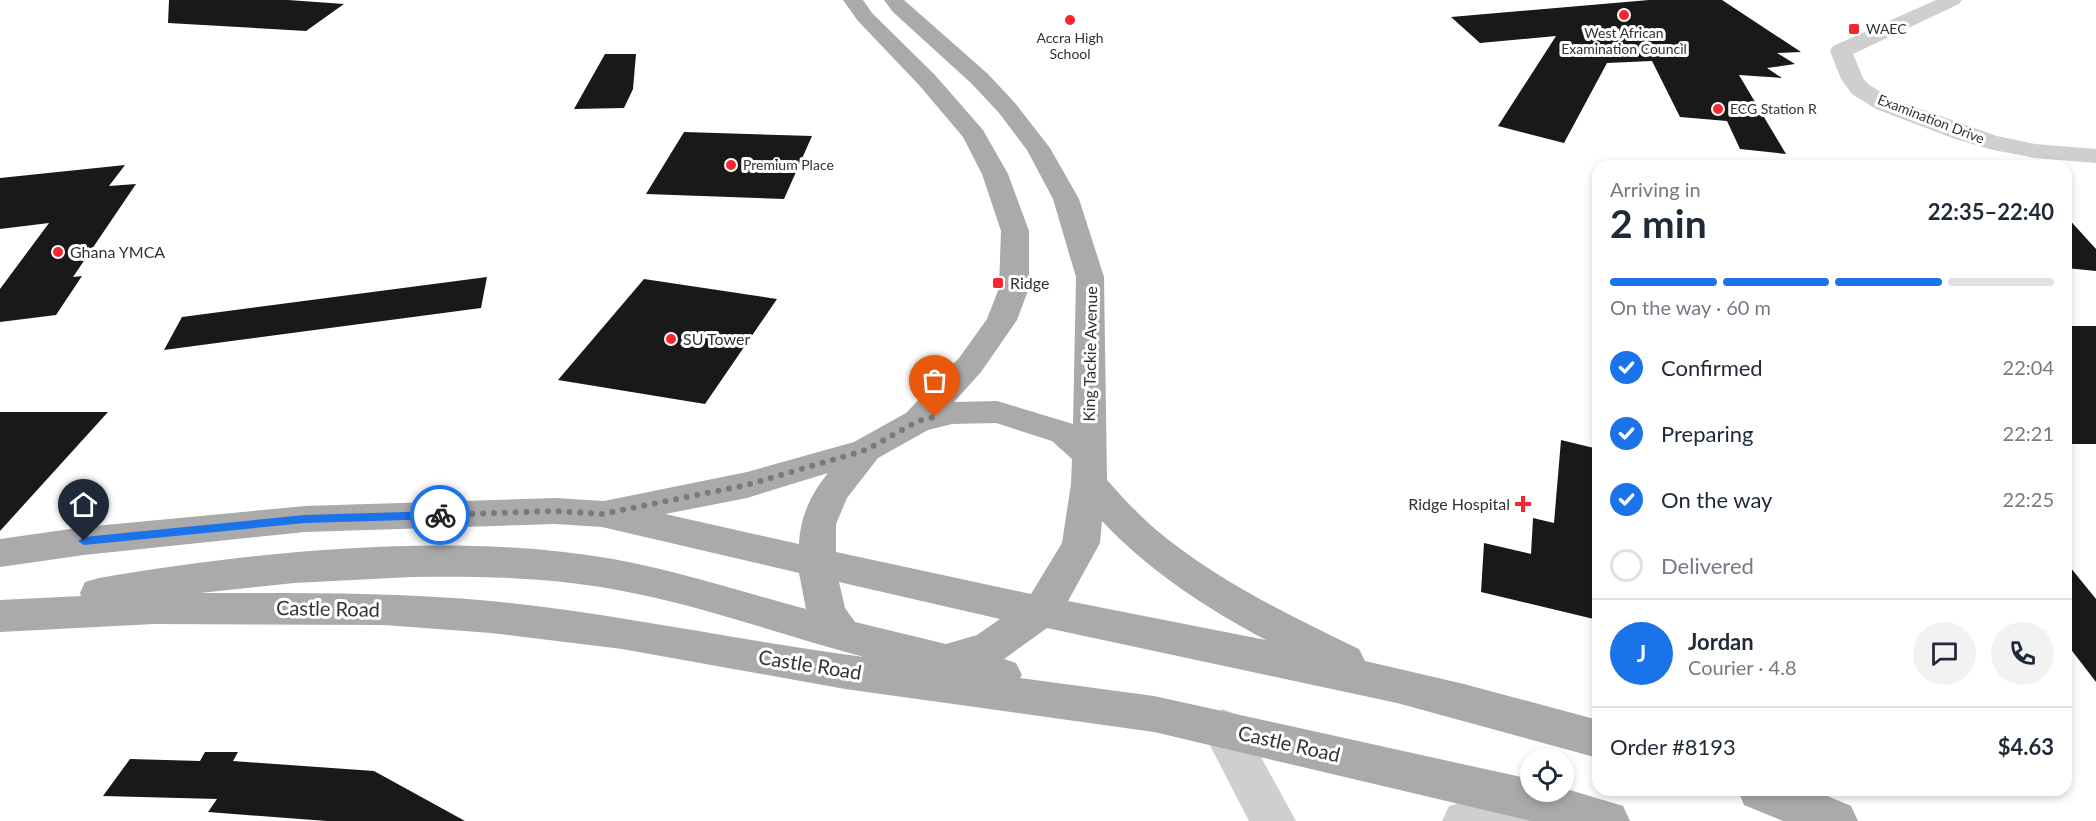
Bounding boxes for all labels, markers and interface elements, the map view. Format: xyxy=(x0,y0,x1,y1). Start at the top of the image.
marker: West African Examination Council xyxy=(1617,8,1631,22)
marker: Accra High School xyxy=(1063,13,1077,27)
place label: WAEC xyxy=(1866,20,1907,37)
marker: WAEC xyxy=(1847,22,1861,36)
place label: West African Examination Council xyxy=(1561,24,1687,57)
place label: Accra High School xyxy=(1036,29,1104,62)
street label: Examination Drive xyxy=(1875,90,1987,147)
place label: ECG Station R xyxy=(1730,100,1817,117)
marker: ECG Station R xyxy=(1711,102,1725,116)
place label: Premium Place xyxy=(743,156,834,173)
marker: Premium Place xyxy=(724,158,738,172)
text: Arriving in xyxy=(1610,177,1701,201)
text: 22:35–22:40 xyxy=(1928,198,2054,225)
text: 2 min xyxy=(1610,200,1707,246)
place label: Ghana YMCA xyxy=(70,242,165,261)
marker: Ghana YMCA xyxy=(51,245,65,259)
place label: Ridge xyxy=(1010,273,1049,292)
marker: Ridge xyxy=(991,276,1005,290)
street label: King Tackie Avenue xyxy=(1079,286,1100,422)
text: On the way · 60 m xyxy=(1610,295,1771,319)
place label: SU Tower xyxy=(683,329,750,348)
marker: SU Tower xyxy=(664,332,678,346)
icon: check xyxy=(1610,351,1643,384)
text: Confirmed xyxy=(1661,354,1763,381)
pin xyxy=(909,355,960,417)
text: 22:04 xyxy=(2003,355,2054,379)
icon: bag xyxy=(918,364,951,397)
icon: check xyxy=(1610,417,1643,450)
text: Preparing xyxy=(1661,420,1753,447)
text: 22:21 xyxy=(2003,421,2054,445)
pin xyxy=(58,479,109,541)
icon: check xyxy=(1610,483,1643,516)
courier xyxy=(410,485,470,545)
text: On the way xyxy=(1661,486,1772,513)
text: 22:25 xyxy=(2003,487,2054,511)
icon: home xyxy=(67,488,100,521)
place label: Ridge Hospital xyxy=(1408,494,1510,513)
marker: Ridge Hospital xyxy=(1514,495,1532,513)
icon: bike xyxy=(424,499,457,532)
text: Delivered xyxy=(1661,552,1754,579)
street label: Castle Road xyxy=(276,595,380,621)
button: chat xyxy=(1913,622,1976,685)
button: phone xyxy=(1991,622,2054,685)
text: Jordan xyxy=(1688,628,1754,655)
text: J xyxy=(1637,640,1646,667)
street label: Castle Road xyxy=(757,644,863,684)
text: Courier · 4.8 xyxy=(1688,655,1797,679)
street label: Castle Road xyxy=(1236,720,1343,766)
text: Order #8193 xyxy=(1610,733,1736,760)
text: $4.63 xyxy=(1998,733,2054,760)
map controls xyxy=(1520,748,1574,802)
button: locate xyxy=(1520,748,1574,802)

